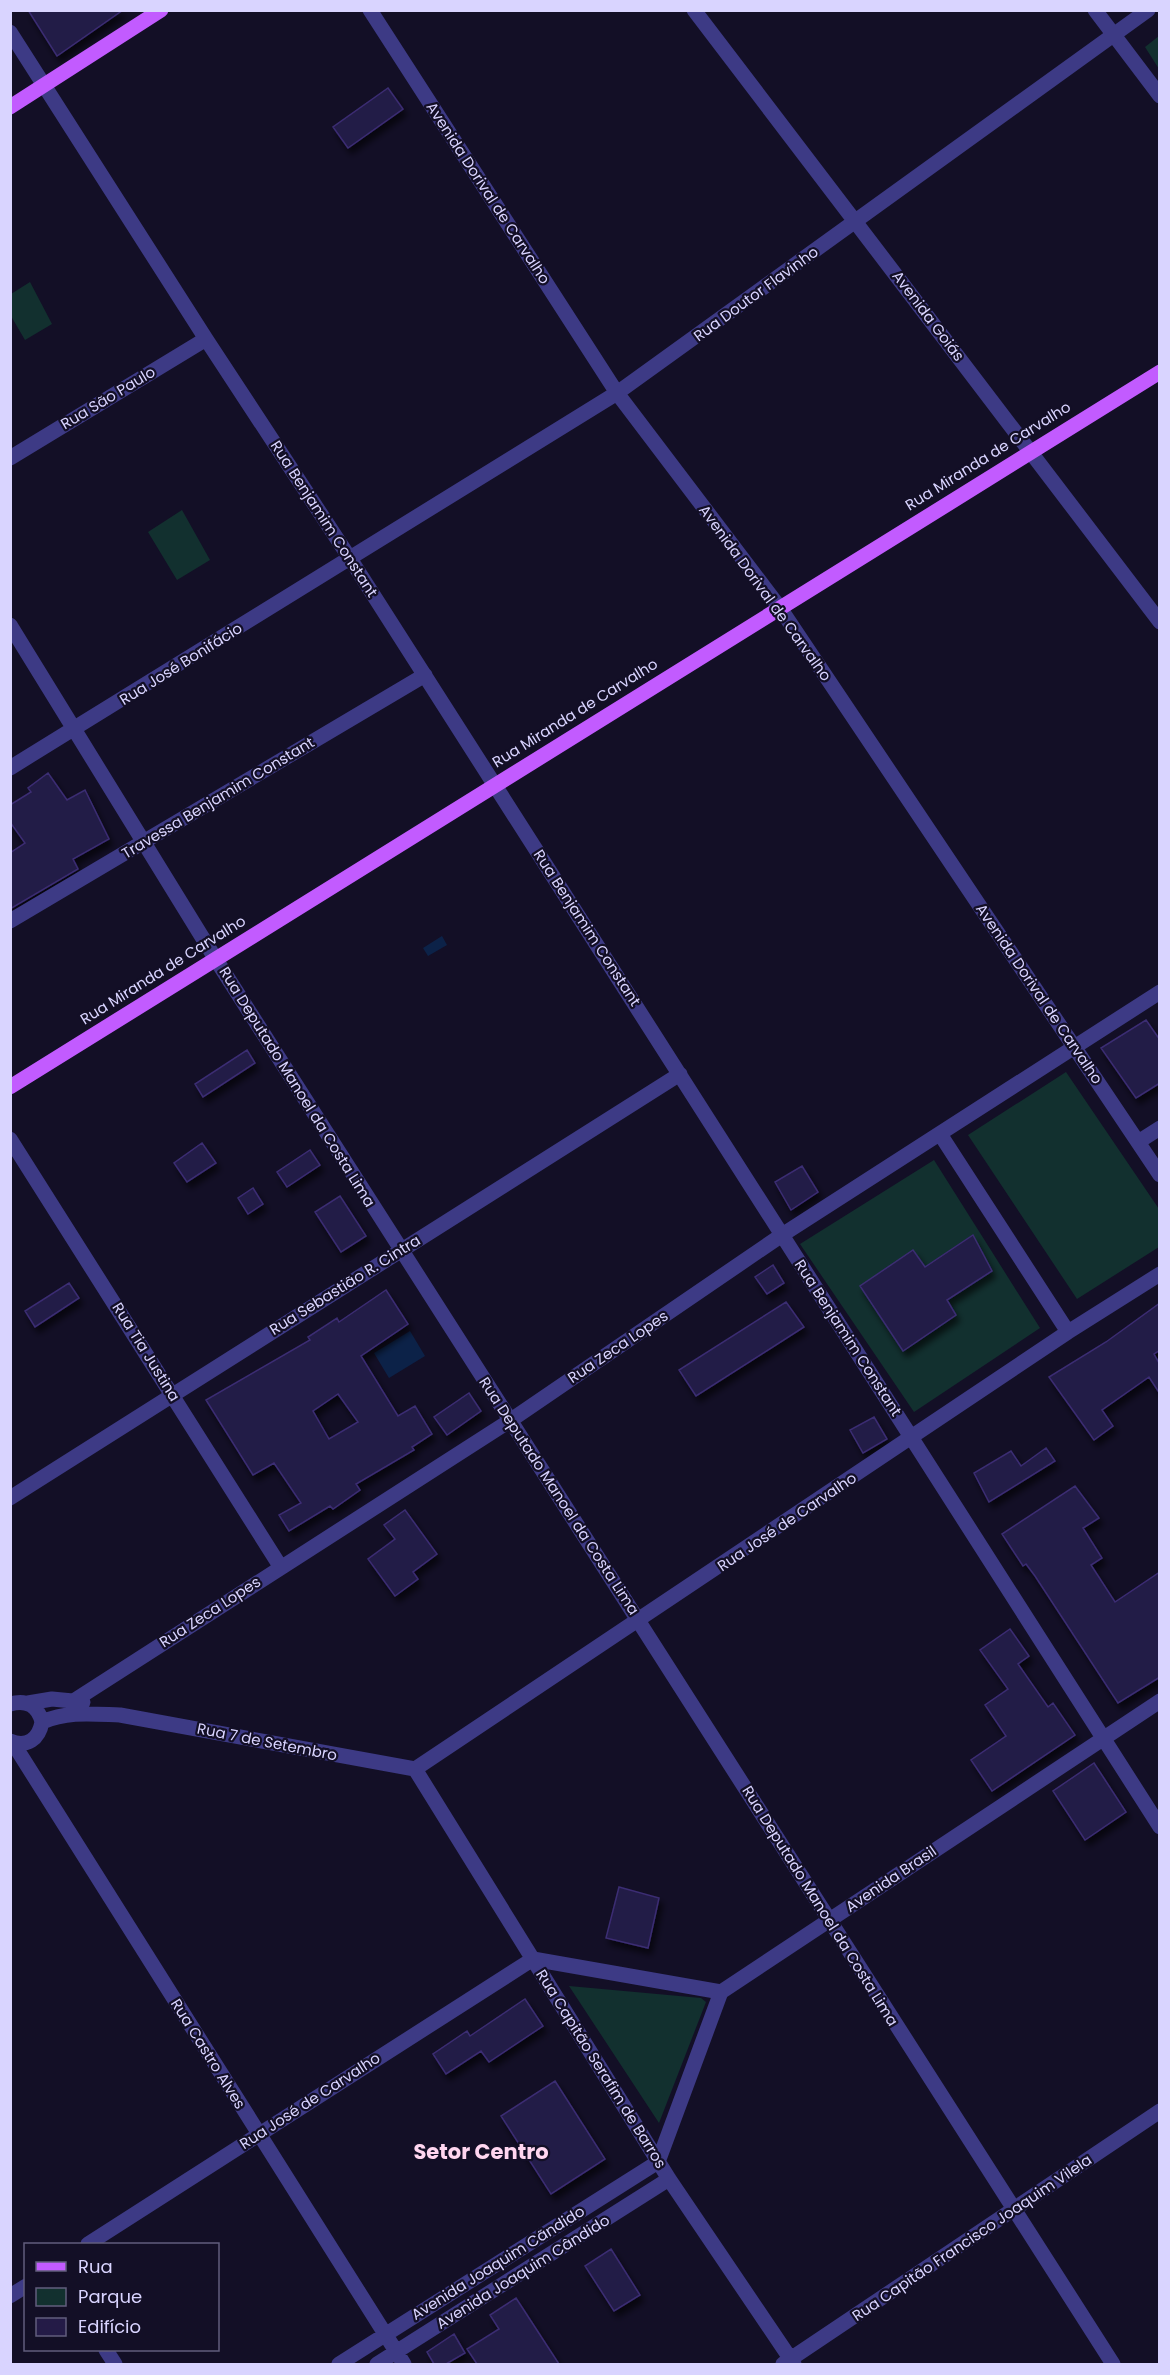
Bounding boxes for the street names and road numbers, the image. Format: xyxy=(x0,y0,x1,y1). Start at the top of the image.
street label: Avenida Dorival de Carvalho xyxy=(422,98,555,288)
street label: Rua Doutor Flavinho xyxy=(689,241,822,346)
street label: Avenida Goiás xyxy=(887,266,969,365)
street label: Rua São Paulo xyxy=(56,361,159,434)
street label: Rua Miranda de Carvalho xyxy=(901,396,1074,515)
street label: Rua Benjamim Constant xyxy=(266,436,383,601)
street label: Avenida Dorival de Carvalho xyxy=(694,500,837,685)
street label: Rua José Bonifácio xyxy=(115,617,246,710)
street label: Rua Miranda de Carvalho xyxy=(488,653,661,772)
street label: Travessa Benjamim Constant xyxy=(118,732,318,864)
street label: Rua Benjamim Constant xyxy=(529,845,646,1010)
street label: Avenida Dorival de Carvalho xyxy=(971,899,1108,1088)
street label: Rua Miranda de Carvalho xyxy=(76,910,249,1029)
street label: Rua Deputado Manoel da Costa Lima xyxy=(214,963,380,1211)
street label: Rua Sebastião R. Cintra xyxy=(265,1229,424,1340)
street label: Rua Benjamim Constant xyxy=(790,1255,907,1420)
street label: Rua Tia Justina xyxy=(108,1298,185,1405)
street label: Rua Zeca Lopes xyxy=(563,1305,672,1388)
street label: Rua Deputado Manoel da Costa Lima xyxy=(474,1373,644,1619)
street label: Rua José de Carvalho xyxy=(713,1467,860,1576)
street label: Rua Zeca Lopes xyxy=(155,1571,265,1652)
street label: Rua 7 de Setembro xyxy=(195,1718,339,1765)
street label: Rua Deputado Manoel da Costa Lima xyxy=(737,1782,903,2030)
street label: Avenida Brasil xyxy=(841,1840,940,1917)
street label: Rua Capitão Serafim de Barros xyxy=(531,1965,672,2172)
street label: Rua Castro Alves xyxy=(166,1995,251,2113)
street label: Rua José de Carvalho xyxy=(235,2047,384,2154)
street label: Rua Capitão Francisco Joaquim Vilela xyxy=(848,2149,1096,2326)
street label: Avenida Joaquim Cãndido xyxy=(407,2200,588,2325)
street label: Avenida Joaquim Cândido xyxy=(432,2209,613,2334)

